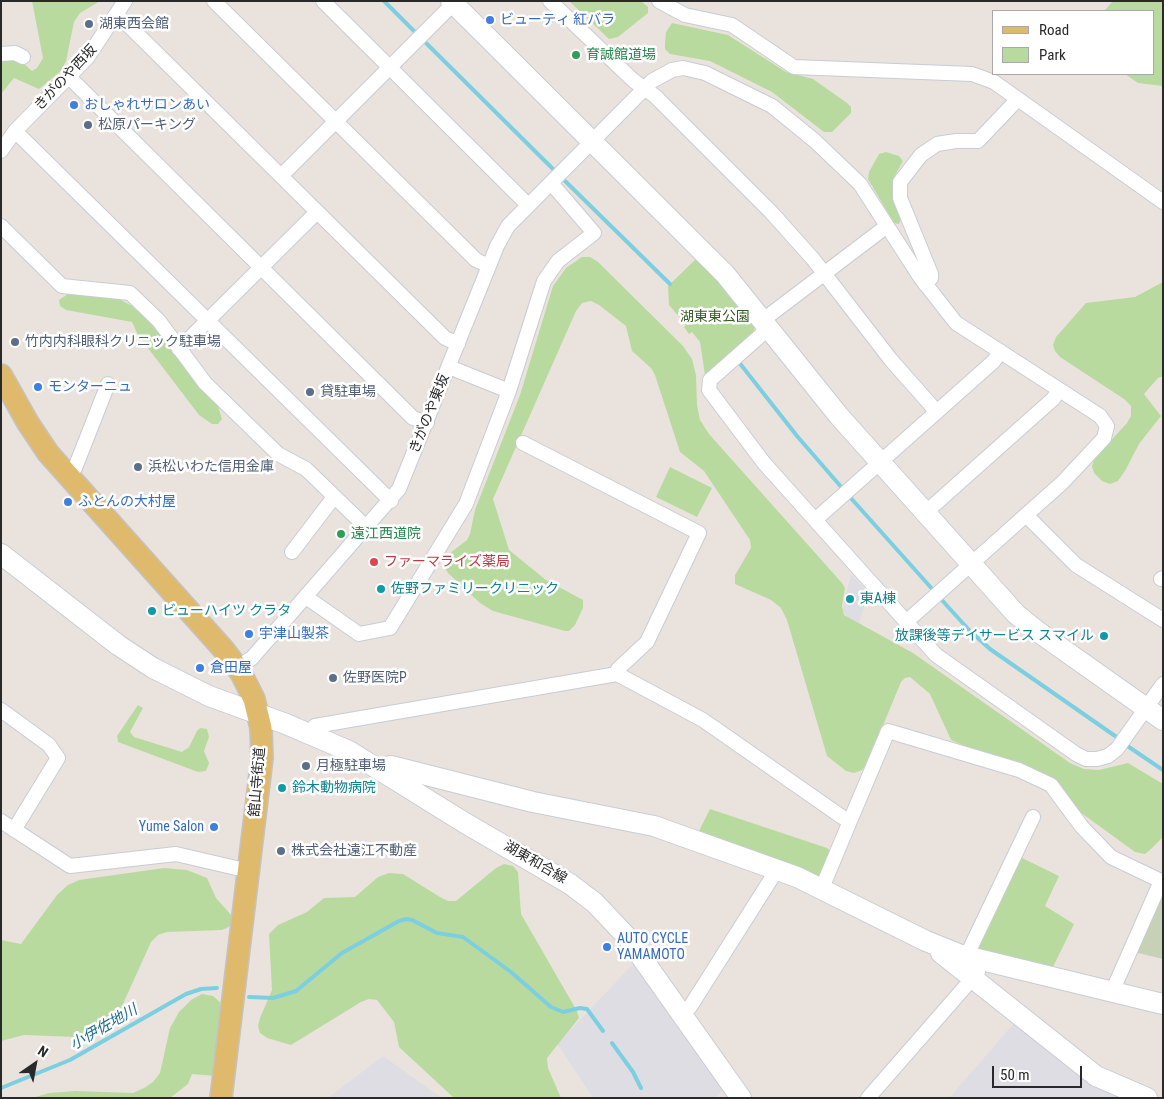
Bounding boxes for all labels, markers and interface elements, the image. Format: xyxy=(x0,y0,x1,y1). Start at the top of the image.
legend xyxy=(992,10,1154,75)
place label: ビューティ 紅バラ xyxy=(500,12,615,28)
marker: ビューティ 紅バラ xyxy=(484,14,496,26)
place label: 湖東西会館 xyxy=(99,16,169,32)
marker: 湖東西会館 xyxy=(83,18,95,30)
text: Road xyxy=(1039,21,1069,39)
street label: きがのや西坂 xyxy=(31,42,101,114)
text: Park xyxy=(1039,46,1066,64)
place label: 育誠館道場 xyxy=(586,47,656,63)
marker: 育誠館道場 xyxy=(570,49,582,61)
place label: おしゃれサロンあい xyxy=(84,97,210,113)
marker: おしゃれサロンあい xyxy=(68,99,80,111)
place label: 松原パーキング xyxy=(98,117,196,133)
marker: 松原パーキング xyxy=(82,119,94,131)
park label: 湖東東公園 xyxy=(680,309,750,325)
place label: 竹内内科眼科クリニック駐車場 xyxy=(25,334,221,350)
marker: 竹内内科眼科クリニック駐車場 xyxy=(9,336,21,348)
street label: きがのや東坂 xyxy=(406,372,454,456)
place label: モンターニュ xyxy=(48,379,132,395)
marker: モンターニュ xyxy=(32,381,44,393)
place label: 貸駐車場 xyxy=(320,384,376,400)
marker: 貸駐車場 xyxy=(304,386,316,398)
place label: 浜松いわた信用金庫 xyxy=(148,459,274,475)
marker: 浜松いわた信用金庫 xyxy=(132,461,144,473)
place label: ふとんの大村屋 xyxy=(78,494,176,510)
marker: ふとんの大村屋 xyxy=(62,496,74,508)
place label: 遠江西道院 xyxy=(351,526,421,542)
marker: 遠江西道院 xyxy=(335,528,347,540)
place label: ファーマライズ薬局 xyxy=(384,554,510,570)
marker: ファーマライズ薬局 xyxy=(368,556,380,568)
place label: 佐野ファミリークリニック xyxy=(391,581,559,597)
marker: 佐野ファミリークリニック xyxy=(375,583,387,595)
place label: 東A棟 xyxy=(860,591,896,607)
marker: 東A棟 xyxy=(844,593,856,605)
place label: ビューハイツ クラタ xyxy=(162,603,291,619)
marker: ビューハイツ クラタ xyxy=(146,605,158,617)
place label: 宇津山製茶 xyxy=(259,626,329,642)
marker: 宇津山製茶 xyxy=(243,628,255,640)
place label: 放課後等デイサービス スマイル xyxy=(895,628,1094,644)
marker: 放課後等デイサービス スマイル xyxy=(1098,630,1110,642)
place label: 倉田屋 xyxy=(210,660,252,676)
marker: 倉田屋 xyxy=(194,662,206,674)
place label: 佐野医院P xyxy=(343,670,407,686)
marker: 佐野医院P xyxy=(327,672,339,684)
street label: 舘山寺街道 xyxy=(247,746,269,818)
place label: 月極駐車場 xyxy=(316,758,386,774)
marker: 月極駐車場 xyxy=(300,760,312,772)
place label: 鈴木動物病院 xyxy=(292,780,376,796)
marker: 鈴木動物病院 xyxy=(276,782,288,794)
place label: Yume Salon xyxy=(139,819,204,835)
marker: Yume Salon xyxy=(208,821,220,833)
street label: 湖東和合線 xyxy=(500,838,570,888)
place label: 株式会社遠江不動産 xyxy=(291,843,417,859)
marker: 株式会社遠江不動産 xyxy=(275,845,287,857)
place label: AUTO CYCLE YAMAMOTO xyxy=(617,931,688,964)
marker: AUTO CYCLE YAMAMOTO xyxy=(601,941,613,953)
water label: 小伊佐地川 xyxy=(67,1001,141,1055)
north arrow xyxy=(10,1039,60,1089)
text: N xyxy=(35,1042,51,1060)
scale bar xyxy=(994,1056,1084,1088)
text: 50 m xyxy=(1000,1066,1030,1084)

